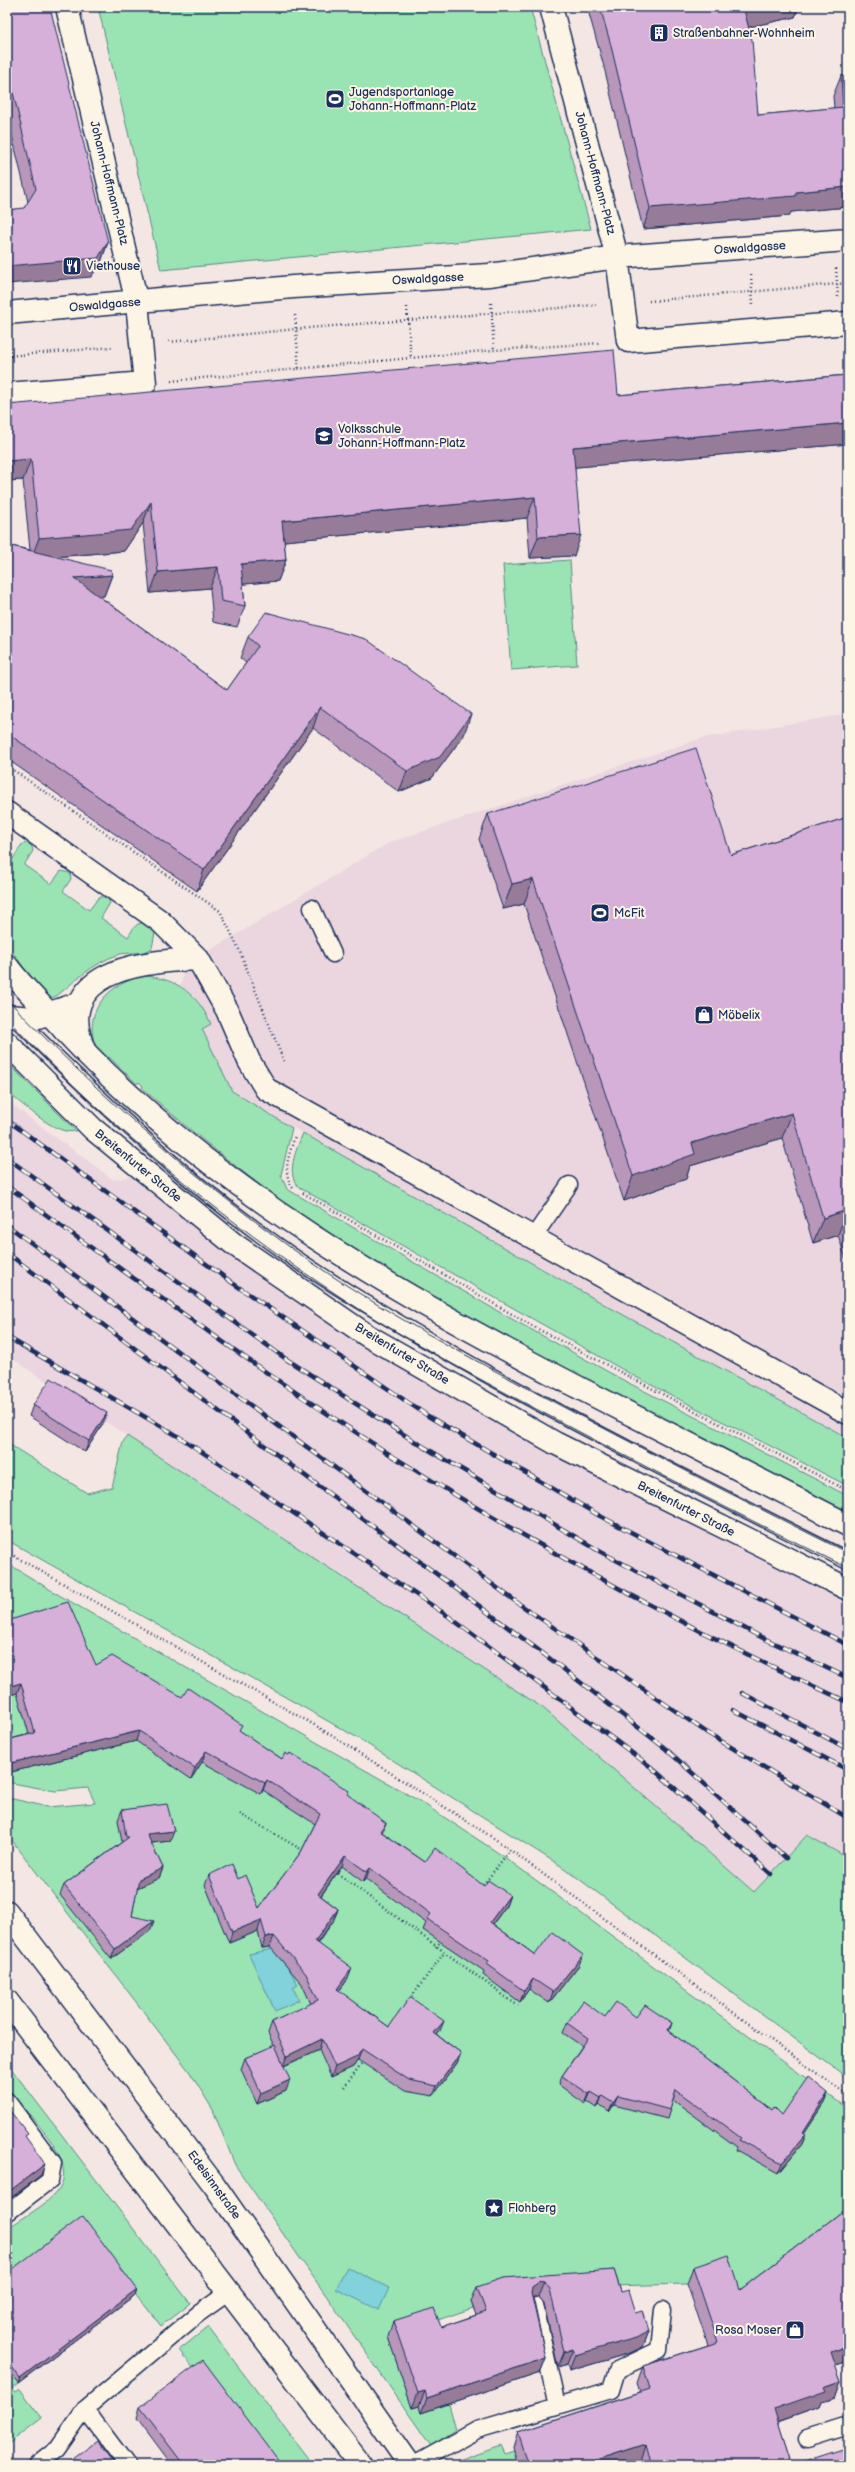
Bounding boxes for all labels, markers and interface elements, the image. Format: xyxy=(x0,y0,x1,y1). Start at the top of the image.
building icon: Straßenbahner-Wohnheim xyxy=(648,22,670,44)
place label: Straßenbahner-Wohnheim xyxy=(673,26,815,41)
place label: Jugendsportanlage Johann-Hoffmann-Platz xyxy=(349,85,477,114)
sports icon: Jugendsportanlage Johann-Hoffmann-Platz xyxy=(324,88,346,110)
street label: Johann-Hoffmann-Platz xyxy=(571,110,619,237)
street label: Johann-Hoffmann-Platz xyxy=(86,119,132,247)
street label: Oswaldgasse xyxy=(714,238,786,258)
restaurant icon: Viethouse xyxy=(61,255,83,277)
place label: Viethouse xyxy=(86,259,140,274)
street label: Oswaldgasse xyxy=(392,270,464,288)
street label: Oswaldgasse xyxy=(68,294,142,316)
place label: Volksschule Johann-Hoffmann-Platz xyxy=(338,422,466,451)
school or university icon: Volksschule Johann-Hoffmann-Platz xyxy=(313,425,335,447)
sports icon: McFit xyxy=(589,902,611,924)
place label: McFit xyxy=(614,906,645,921)
shop icon: Möbelix xyxy=(693,1004,715,1026)
place label: Möbelix xyxy=(718,1008,760,1023)
street label: Breitenfurter Straße xyxy=(91,1126,185,1206)
street label: Breitenfurter Straße xyxy=(352,1320,452,1388)
street label: Breitenfurter Straße xyxy=(635,1478,737,1540)
street label: Edelsinnstraße xyxy=(184,2148,244,2222)
place icon: Flohberg xyxy=(483,2197,505,2219)
place label: Flohberg xyxy=(508,2201,556,2216)
shop icon: Rosa Moser xyxy=(784,2319,806,2341)
place label: Rosa Moser xyxy=(715,2323,782,2338)

